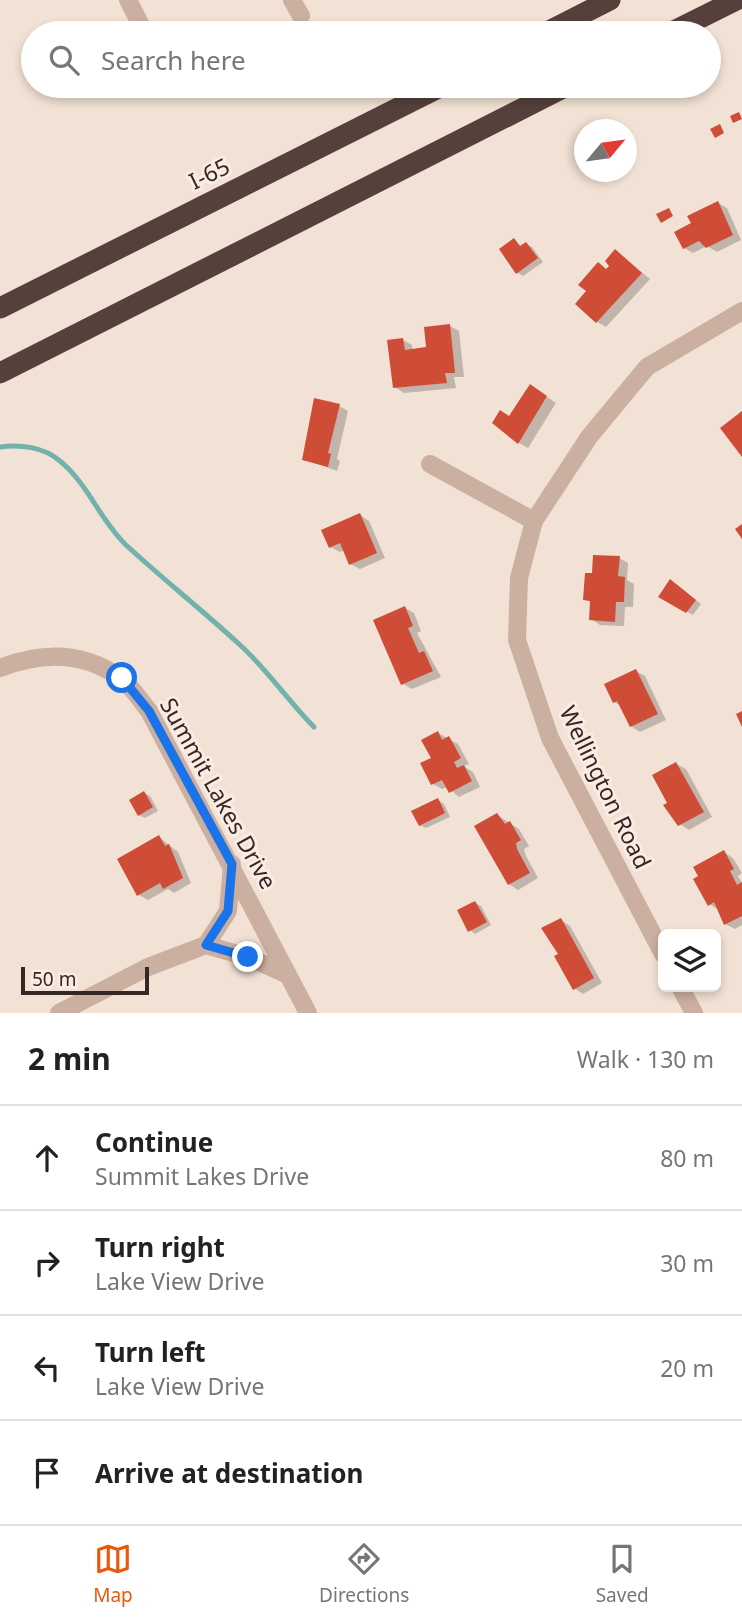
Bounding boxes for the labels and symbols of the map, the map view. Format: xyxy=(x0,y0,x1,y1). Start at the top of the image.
north arrow xyxy=(574,119,637,182)
street label: I-65 xyxy=(183,150,235,196)
route start xyxy=(106,662,137,693)
street label: Summit Lakes Drive xyxy=(153,692,285,894)
street label: Wellington Road xyxy=(553,700,659,874)
route end xyxy=(232,941,263,972)
scale bar xyxy=(21,964,149,996)

